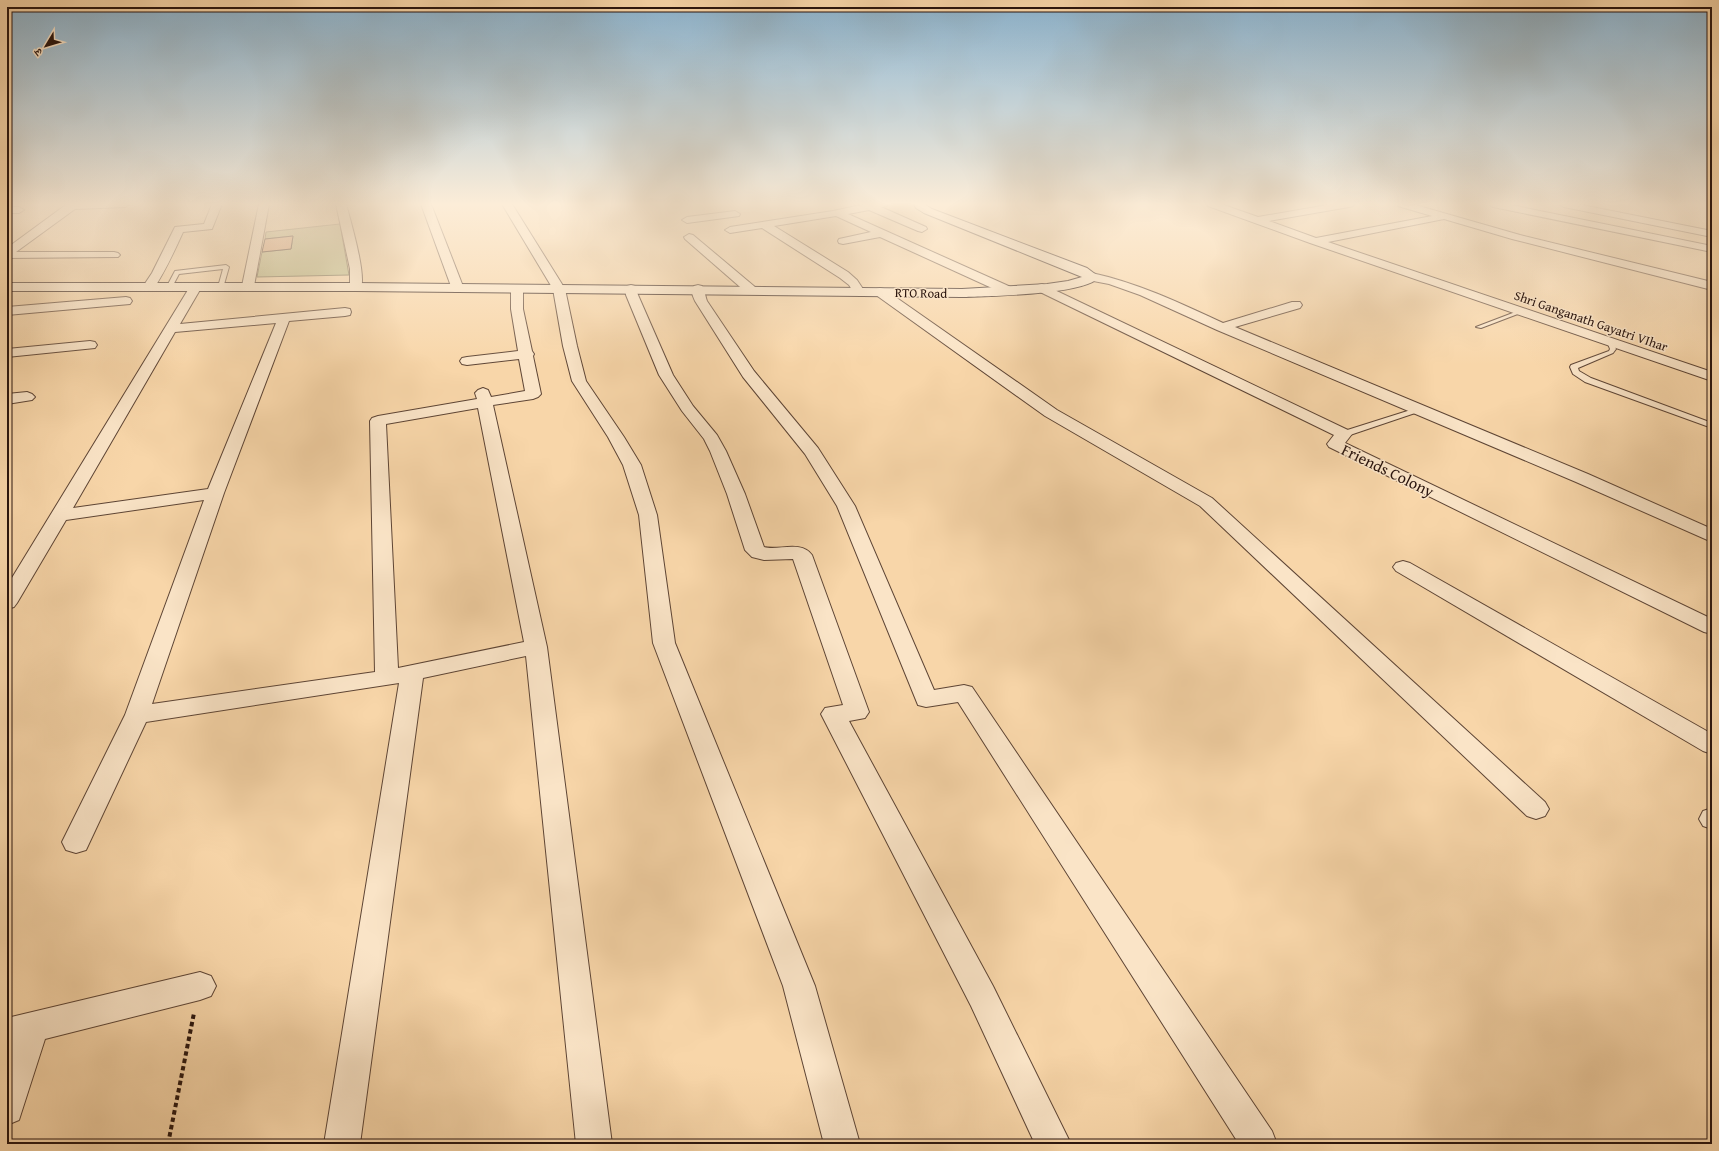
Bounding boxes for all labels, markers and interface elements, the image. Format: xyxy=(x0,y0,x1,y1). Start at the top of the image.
north arrow xyxy=(26,26,66,66)
text: उ xyxy=(29,44,47,60)
street label: RTO Road xyxy=(895,283,947,303)
street label: Shri Ganganath Gayatri VIhar xyxy=(1512,286,1671,356)
street label: Friends Colony xyxy=(1338,437,1438,503)

